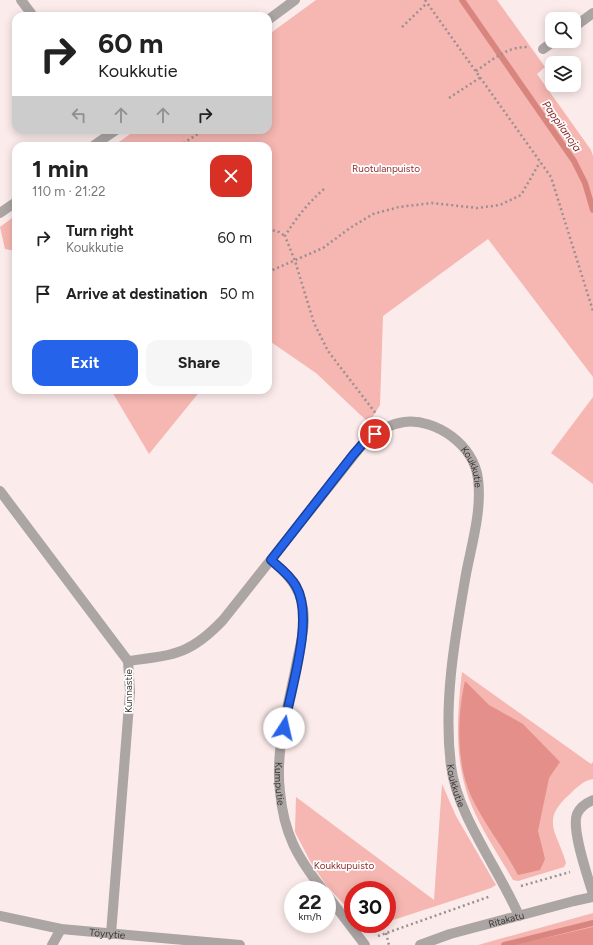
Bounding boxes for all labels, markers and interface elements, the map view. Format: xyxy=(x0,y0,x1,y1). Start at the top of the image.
map controls xyxy=(545,12,581,92)
button: search xyxy=(545,12,581,48)
text: 60 m xyxy=(98,26,163,60)
icon: right xyxy=(32,28,84,80)
button: layers xyxy=(545,56,581,92)
text: Koukkutie xyxy=(98,60,178,82)
water label: Pappilanoja xyxy=(539,98,584,155)
icon: left xyxy=(68,104,90,126)
icon: ahead xyxy=(110,104,132,126)
icon: ahead xyxy=(152,104,174,126)
icon: right xyxy=(194,104,216,126)
text: 1 min xyxy=(32,154,89,183)
button: close xyxy=(210,155,252,197)
park label: Ruotulanpuisto xyxy=(352,162,420,175)
text: 110 m · 21:22 xyxy=(32,184,106,199)
text: Turn right xyxy=(66,222,134,240)
icon: right xyxy=(32,227,54,249)
text: 60 m xyxy=(217,229,252,247)
text: Koukkutie xyxy=(66,240,124,255)
icon: arrive xyxy=(32,283,54,305)
text: Arrive at destination xyxy=(66,285,207,303)
text: 50 m xyxy=(219,285,254,303)
button: Exit xyxy=(32,340,138,386)
button: Share xyxy=(146,340,252,386)
pin xyxy=(358,417,392,451)
icon: arrive xyxy=(364,423,386,445)
street label: Koukkutie xyxy=(458,443,485,489)
street label: Kunnastie xyxy=(122,668,135,713)
position arrow xyxy=(263,707,305,749)
street label: Kumputie xyxy=(272,762,288,807)
street label: Koukkutie xyxy=(444,763,468,810)
park label: Koukkupuisto xyxy=(314,859,375,872)
speed limit sign: 30 xyxy=(344,881,396,933)
text: 22 xyxy=(298,890,322,914)
street label: Ritakatu xyxy=(487,909,526,931)
text: km/h xyxy=(299,910,321,923)
street label: Töyrytie xyxy=(89,926,126,942)

